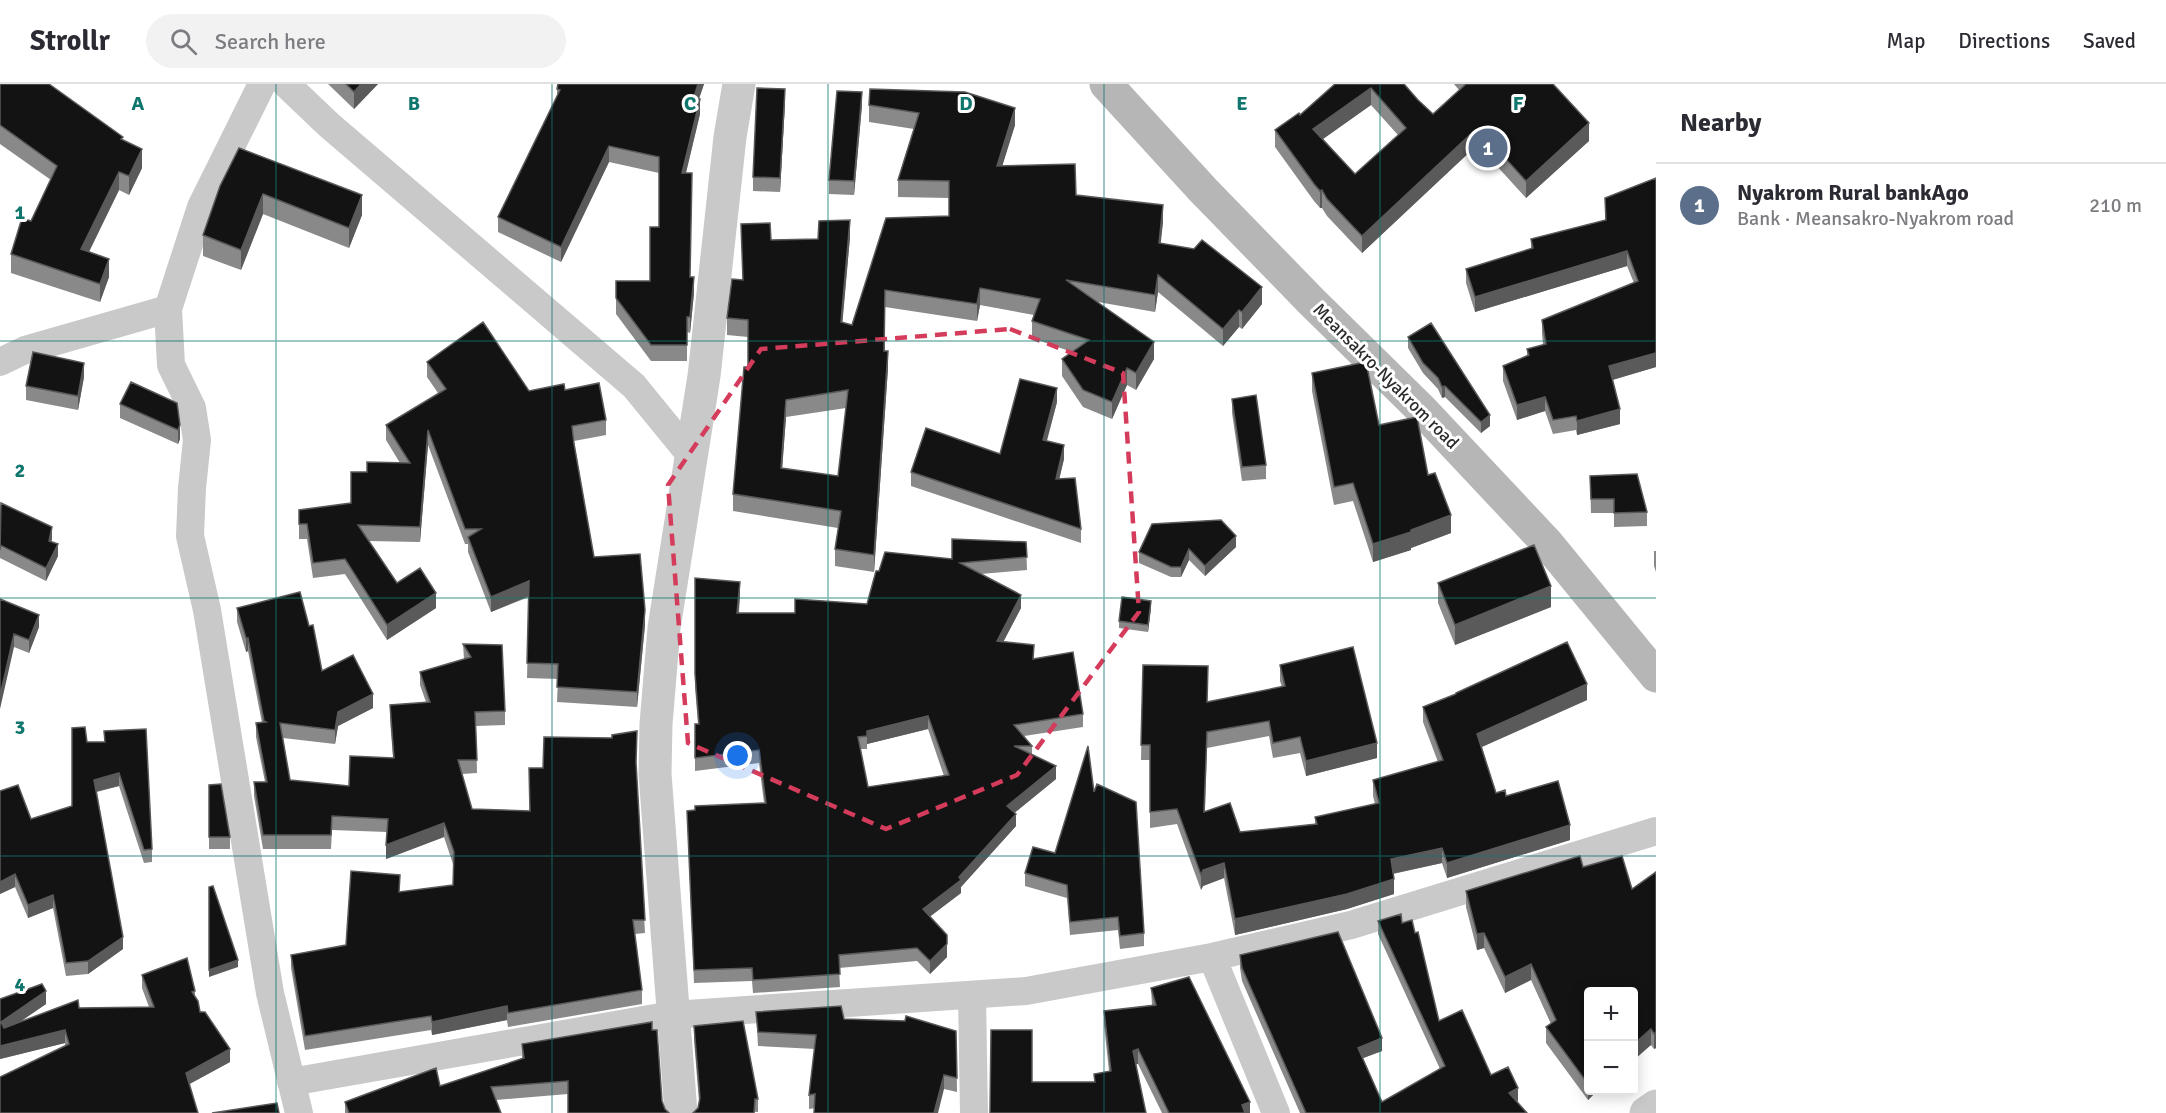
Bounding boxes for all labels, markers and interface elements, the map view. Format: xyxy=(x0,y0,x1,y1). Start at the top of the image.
search box xyxy=(146,14,566,68)
text: Strollr xyxy=(30,24,110,58)
icon: search xyxy=(167,25,200,58)
text: Search here xyxy=(215,28,326,55)
text: Map xyxy=(1887,28,1925,54)
text: Directions xyxy=(1958,28,2050,54)
text: Saved xyxy=(2083,28,2136,54)
text: A xyxy=(132,91,145,116)
text: B xyxy=(408,91,420,116)
text: C xyxy=(684,91,696,116)
text: D xyxy=(959,91,973,116)
text: E xyxy=(1236,91,1248,116)
text: F xyxy=(1513,91,1524,116)
text: Nearby xyxy=(1680,107,1761,139)
pin: 1 xyxy=(1468,126,1508,170)
text: Nyakrom Rural bankAgo xyxy=(1737,179,1969,206)
text: 1 xyxy=(1694,193,1705,218)
text: 210 m xyxy=(2089,193,2142,218)
text: 1 xyxy=(15,200,26,225)
text: Bank · Meansakro-Nyakrom road xyxy=(1737,206,2014,231)
street label: Meansakro-Nyakrom road xyxy=(1308,298,1464,454)
text: 2 xyxy=(15,458,25,483)
text: 3 xyxy=(15,715,25,740)
your location xyxy=(723,741,752,770)
text: 4 xyxy=(15,972,26,997)
map controls xyxy=(1584,987,1638,1095)
button: + xyxy=(1584,987,1638,1041)
button: − xyxy=(1584,1041,1638,1095)

